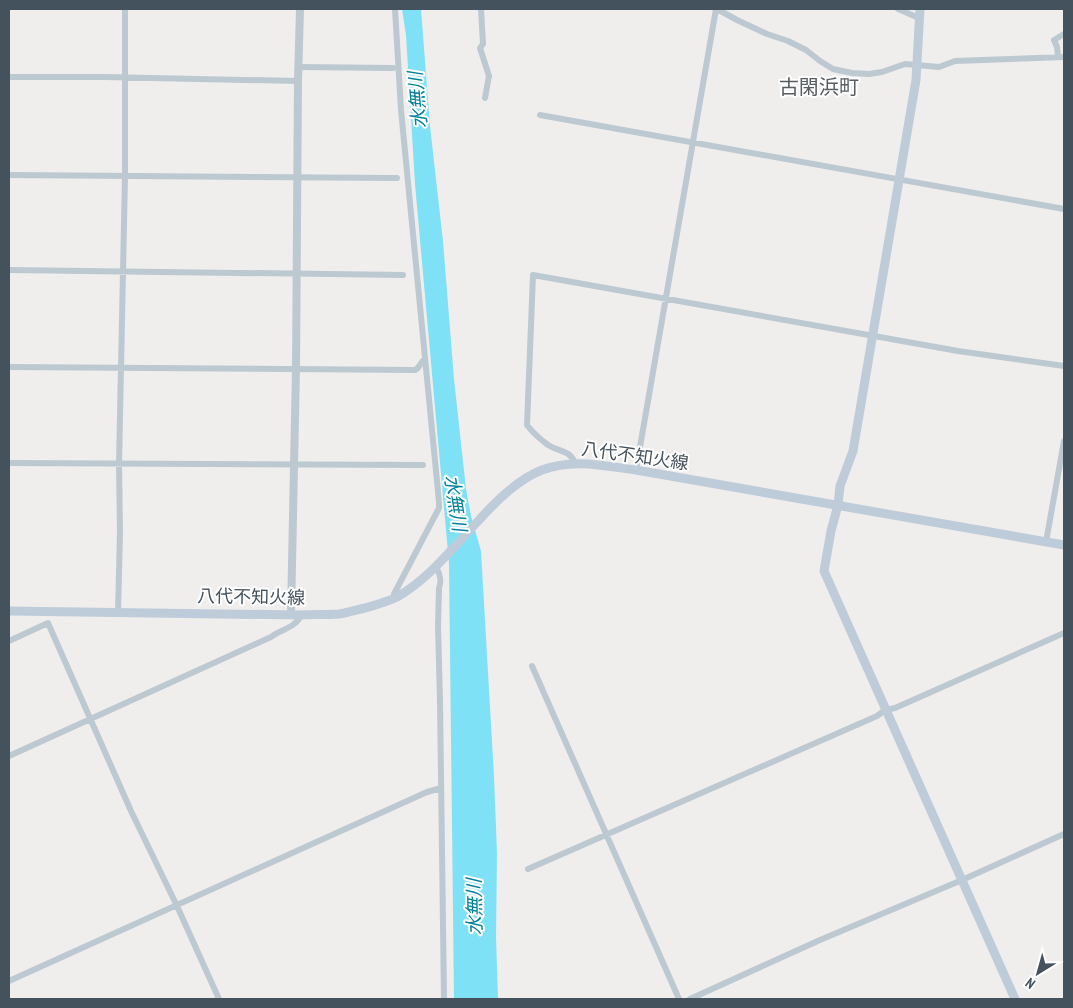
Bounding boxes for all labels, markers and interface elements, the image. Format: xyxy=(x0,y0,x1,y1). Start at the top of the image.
water label: 水無川 xyxy=(402,69,431,129)
district label: 古閑浜町 xyxy=(779,74,859,100)
street label: 八代不知火線 xyxy=(580,437,690,474)
water label: 水無川 xyxy=(440,473,473,535)
street label: 八代不知火線 xyxy=(197,584,305,609)
water label: 水無川 xyxy=(461,876,486,936)
north arrow xyxy=(1013,948,1063,998)
text: N xyxy=(1022,974,1039,993)

